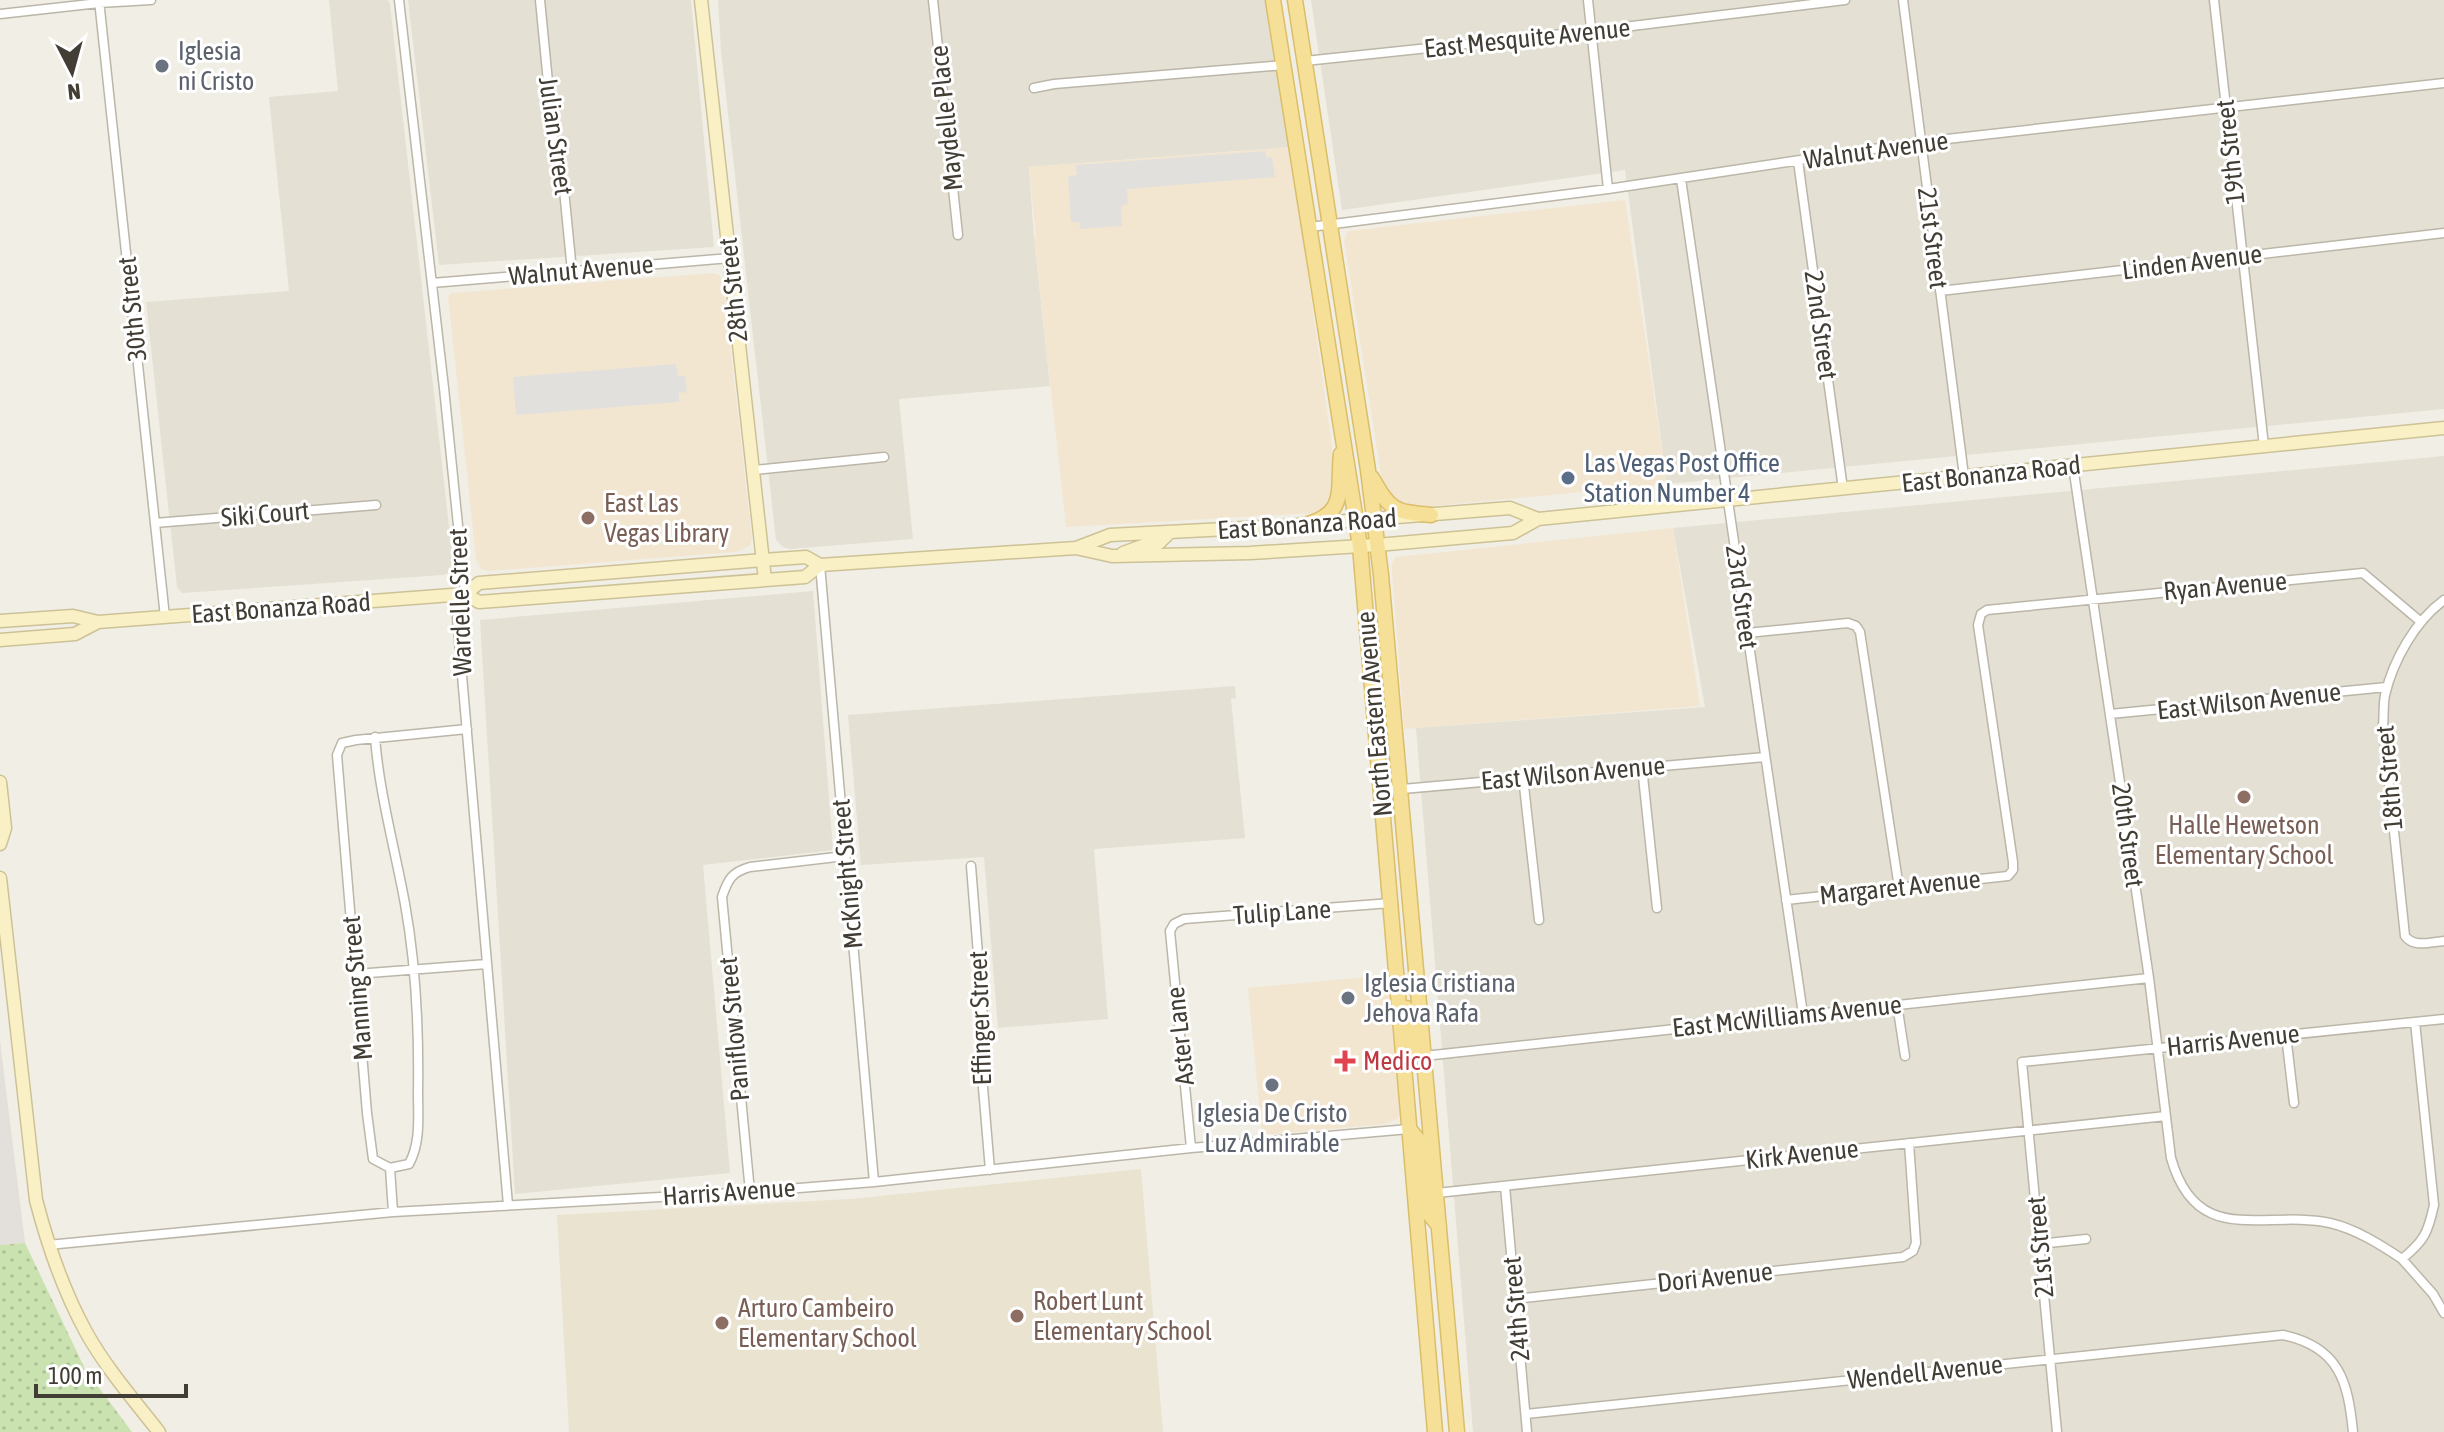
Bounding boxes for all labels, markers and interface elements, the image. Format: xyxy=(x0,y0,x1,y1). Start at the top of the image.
street label: East Mesquite Avenue xyxy=(1422,12,1632,64)
north arrow xyxy=(32,32,112,112)
place label: Iglesia ni Cristo xyxy=(178,36,254,96)
street label: Maydelle Place xyxy=(923,44,969,192)
marker: Iglesia ni Cristo xyxy=(153,57,171,75)
street label: Julian Street xyxy=(533,75,579,197)
text: N xyxy=(66,78,82,105)
street label: 19th Street xyxy=(2210,98,2250,206)
street label: Walnut Avenue xyxy=(1802,125,1950,175)
street label: 21st Street xyxy=(1912,186,1954,290)
street label: 28th Street xyxy=(713,236,753,344)
street label: Linden Avenue xyxy=(2120,239,2264,285)
street label: Walnut Avenue xyxy=(507,249,655,291)
street label: 30th Street xyxy=(112,255,152,363)
street label: 22nd Street xyxy=(1798,268,1844,382)
place label: Las Vegas Post Office Station Number 4 xyxy=(1584,448,1780,508)
street label: East Bonanza Road xyxy=(1900,450,2082,498)
marker: Las Vegas Post Office Station Number 4 xyxy=(1559,469,1577,487)
place label: East Las Vegas Library xyxy=(604,488,730,548)
street label: Siki Court xyxy=(220,495,310,533)
street label: East Bonanza Road xyxy=(1216,503,1398,545)
marker: East Las Vegas Library xyxy=(579,509,597,527)
street label: Wardelle Street xyxy=(442,528,478,676)
street label: 23rd Street xyxy=(1720,543,1764,651)
street label: Ryan Avenue xyxy=(2162,566,2288,606)
street label: East Bonanza Road xyxy=(190,587,372,629)
street label: North Eastern Avenue xyxy=(1350,610,1398,818)
street label: East Wilson Avenue xyxy=(2156,676,2342,726)
street label: 18th Street xyxy=(2369,724,2409,832)
street label: East Wilson Avenue xyxy=(1480,750,1666,796)
street label: 20th Street xyxy=(2106,781,2150,889)
marker: Halle Hewetson Elementary School xyxy=(2235,788,2253,806)
street label: McKnight Street xyxy=(826,798,868,950)
place label: Halle Hewetson Elementary School xyxy=(2155,810,2333,870)
street label: Margaret Avenue xyxy=(1818,864,1982,910)
street label: Tulip Lane xyxy=(1232,894,1332,930)
street label: Manning Street xyxy=(336,914,378,1062)
street label: Effinger Street xyxy=(963,950,997,1086)
street label: Paniflow Street xyxy=(713,956,755,1102)
place label: Iglesia Cristiana Jehova Rafa xyxy=(1364,968,1516,1028)
street label: Aster Lane xyxy=(1160,985,1200,1087)
marker: Iglesia Cristiana Jehova Rafa xyxy=(1339,989,1357,1007)
street label: East McWilliams Avenue xyxy=(1671,989,1903,1043)
street label: Harris Avenue xyxy=(2165,1018,2301,1062)
place label: Medico xyxy=(1363,1046,1432,1076)
marker: Medico xyxy=(1334,1050,1356,1072)
marker: Iglesia De Cristo Luz Admirable xyxy=(1263,1076,1281,1094)
place label: Iglesia De Cristo Luz Admirable xyxy=(1197,1098,1347,1158)
street label: Kirk Avenue xyxy=(1744,1133,1860,1175)
street label: Harris Avenue xyxy=(661,1172,797,1212)
street label: 21st Street xyxy=(2021,1195,2059,1299)
street label: 24th Street xyxy=(1496,1255,1536,1363)
street label: Dori Avenue xyxy=(1656,1256,1774,1298)
place label: Robert Lunt Elementary School xyxy=(1033,1286,1212,1346)
place label: Arturo Cambeiro Elementary School xyxy=(738,1293,917,1353)
marker: Robert Lunt Elementary School xyxy=(1008,1307,1026,1325)
marker: Arturo Cambeiro Elementary School xyxy=(713,1314,731,1332)
scale bar xyxy=(36,1348,186,1398)
street label: Wendell Avenue xyxy=(1846,1349,2004,1395)
text: 100 m xyxy=(48,1362,102,1389)

